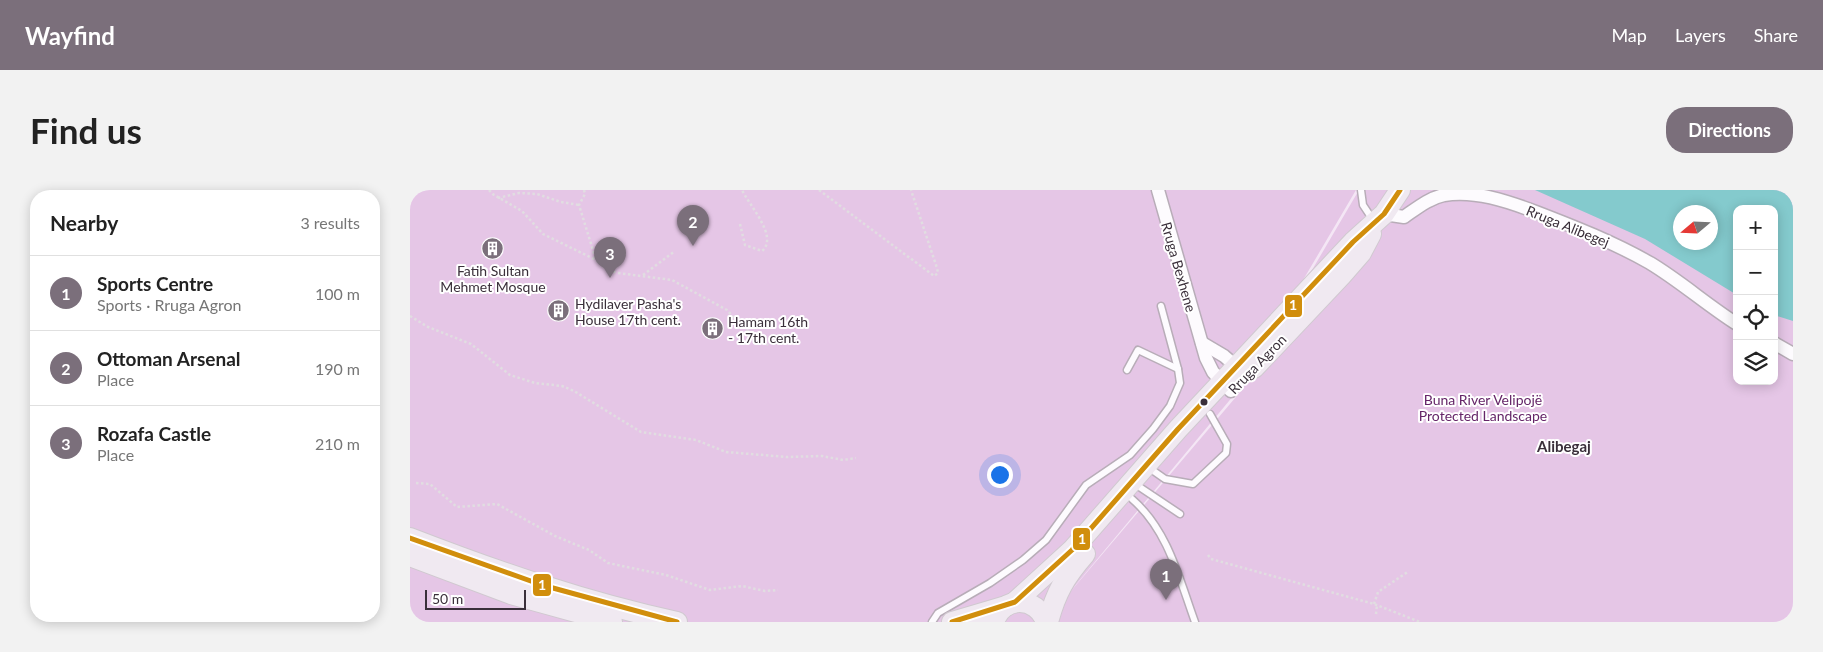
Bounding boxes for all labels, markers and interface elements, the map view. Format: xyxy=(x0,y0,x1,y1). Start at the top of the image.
text: Wayfind xyxy=(25,21,115,50)
text: Map xyxy=(1611,24,1647,46)
text: Layers xyxy=(1675,24,1726,46)
text: Share xyxy=(1754,24,1798,46)
button: Directions xyxy=(1666,107,1793,153)
text: Find us xyxy=(30,109,142,151)
street label: Rruga Alibegej xyxy=(1524,202,1612,250)
pin: 2 xyxy=(677,205,709,246)
north arrow xyxy=(1673,205,1718,250)
map controls xyxy=(1733,205,1778,385)
button: + xyxy=(1733,205,1778,250)
text: Nearby xyxy=(50,210,118,235)
text: 3 results xyxy=(300,213,360,232)
street label: Rruga Bexhene xyxy=(1158,220,1200,314)
building icon: Fatih Sultan Mehmet Mosque xyxy=(481,236,505,260)
pin: 3 xyxy=(594,237,626,278)
button: − xyxy=(1733,250,1778,295)
place label: Fatih Sultan Mehmet Mosque xyxy=(440,262,546,295)
text: Sports Centre xyxy=(97,272,213,295)
text: 1 xyxy=(61,284,71,303)
text: 100 m xyxy=(315,284,360,303)
line badge: 1 xyxy=(1284,294,1303,318)
text: Sports · Rruga Agron xyxy=(97,295,242,314)
place label: Hydilaver Pasha's House 17th cent. xyxy=(575,295,681,328)
button: locate xyxy=(1733,295,1778,340)
text: 1 xyxy=(1289,296,1297,313)
building icon: Hydilaver Pasha's House 17th cent. xyxy=(547,299,571,323)
place label: Hamam 16th - 17th cent. xyxy=(728,313,808,346)
building icon: Hamam 16th - 17th cent. xyxy=(700,317,724,341)
street label: Rruga Agron xyxy=(1224,331,1290,397)
button: layers xyxy=(1733,340,1778,385)
text: Ottoman Arsenal xyxy=(97,347,241,370)
text: 2 xyxy=(61,359,71,378)
text: 190 m xyxy=(315,359,360,378)
text: Place xyxy=(97,370,134,389)
park label: Buna River Velipojë Protected Landscape xyxy=(1419,391,1547,424)
unlabelled marker xyxy=(1199,397,1209,407)
text: Rozafa Castle xyxy=(97,422,211,445)
text: 3 xyxy=(61,434,71,453)
text: 210 m xyxy=(315,434,360,453)
district label: Alibegaj xyxy=(1536,437,1591,455)
text: Place xyxy=(97,445,134,464)
your location xyxy=(987,462,1013,488)
line badge: 1 xyxy=(1072,527,1091,551)
text: 1 xyxy=(1078,530,1086,547)
pin: 1 xyxy=(1150,559,1182,600)
line badge: 1 xyxy=(532,573,552,597)
text: 1 xyxy=(538,576,546,593)
scale bar xyxy=(425,587,526,610)
text: 50 m xyxy=(432,590,463,607)

